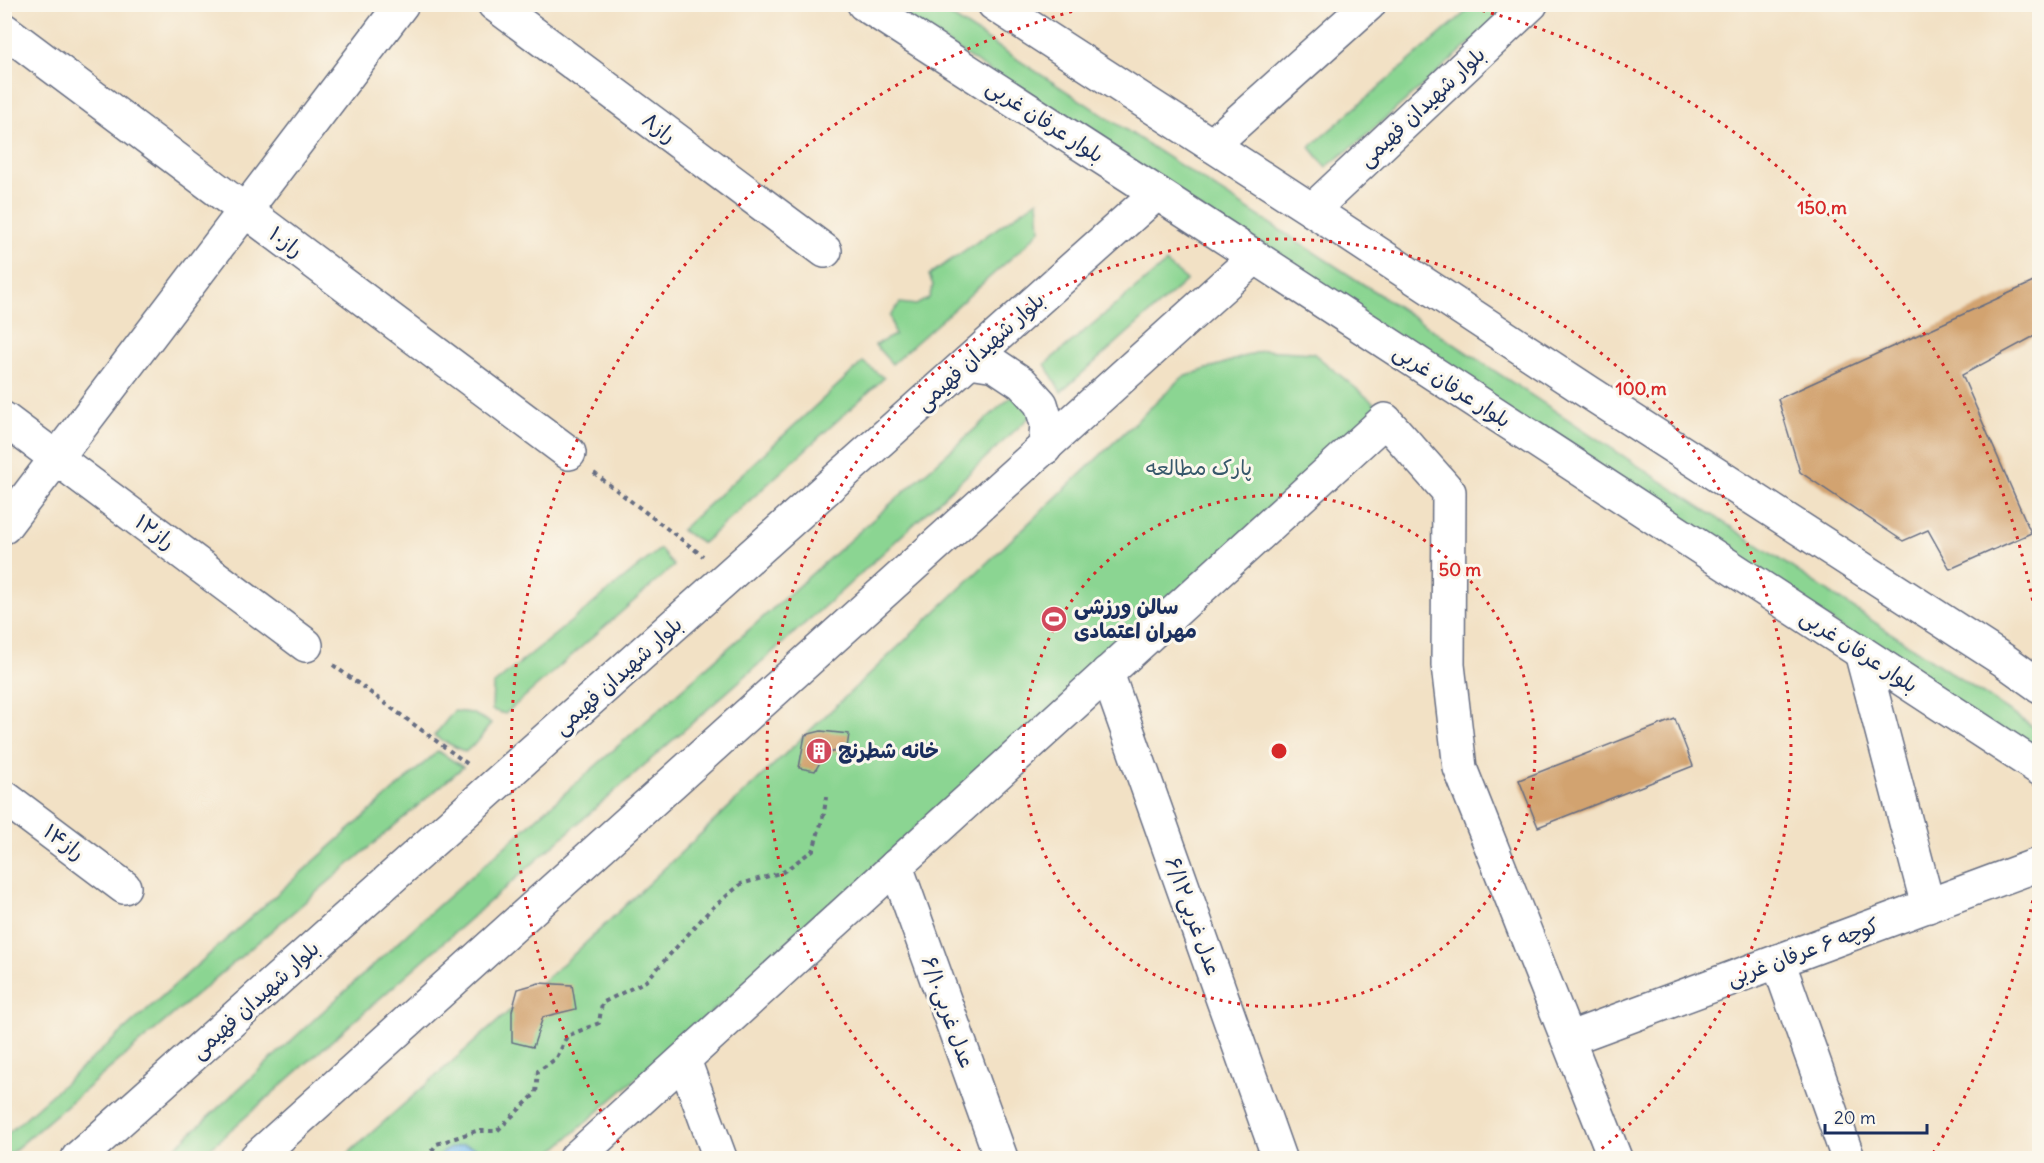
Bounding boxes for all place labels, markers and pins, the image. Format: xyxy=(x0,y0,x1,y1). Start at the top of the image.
place label: سالن ورزشی مهران اعتمادی xyxy=(1074,593,1197,644)
sports icon: سالن ورزشی مهران اعتمادی xyxy=(1039,604,1069,634)
building icon: خانه شطرنج xyxy=(804,736,834,766)
place label: خانه شطرنج xyxy=(838,737,939,764)
centre of rings xyxy=(1269,741,1289,761)

